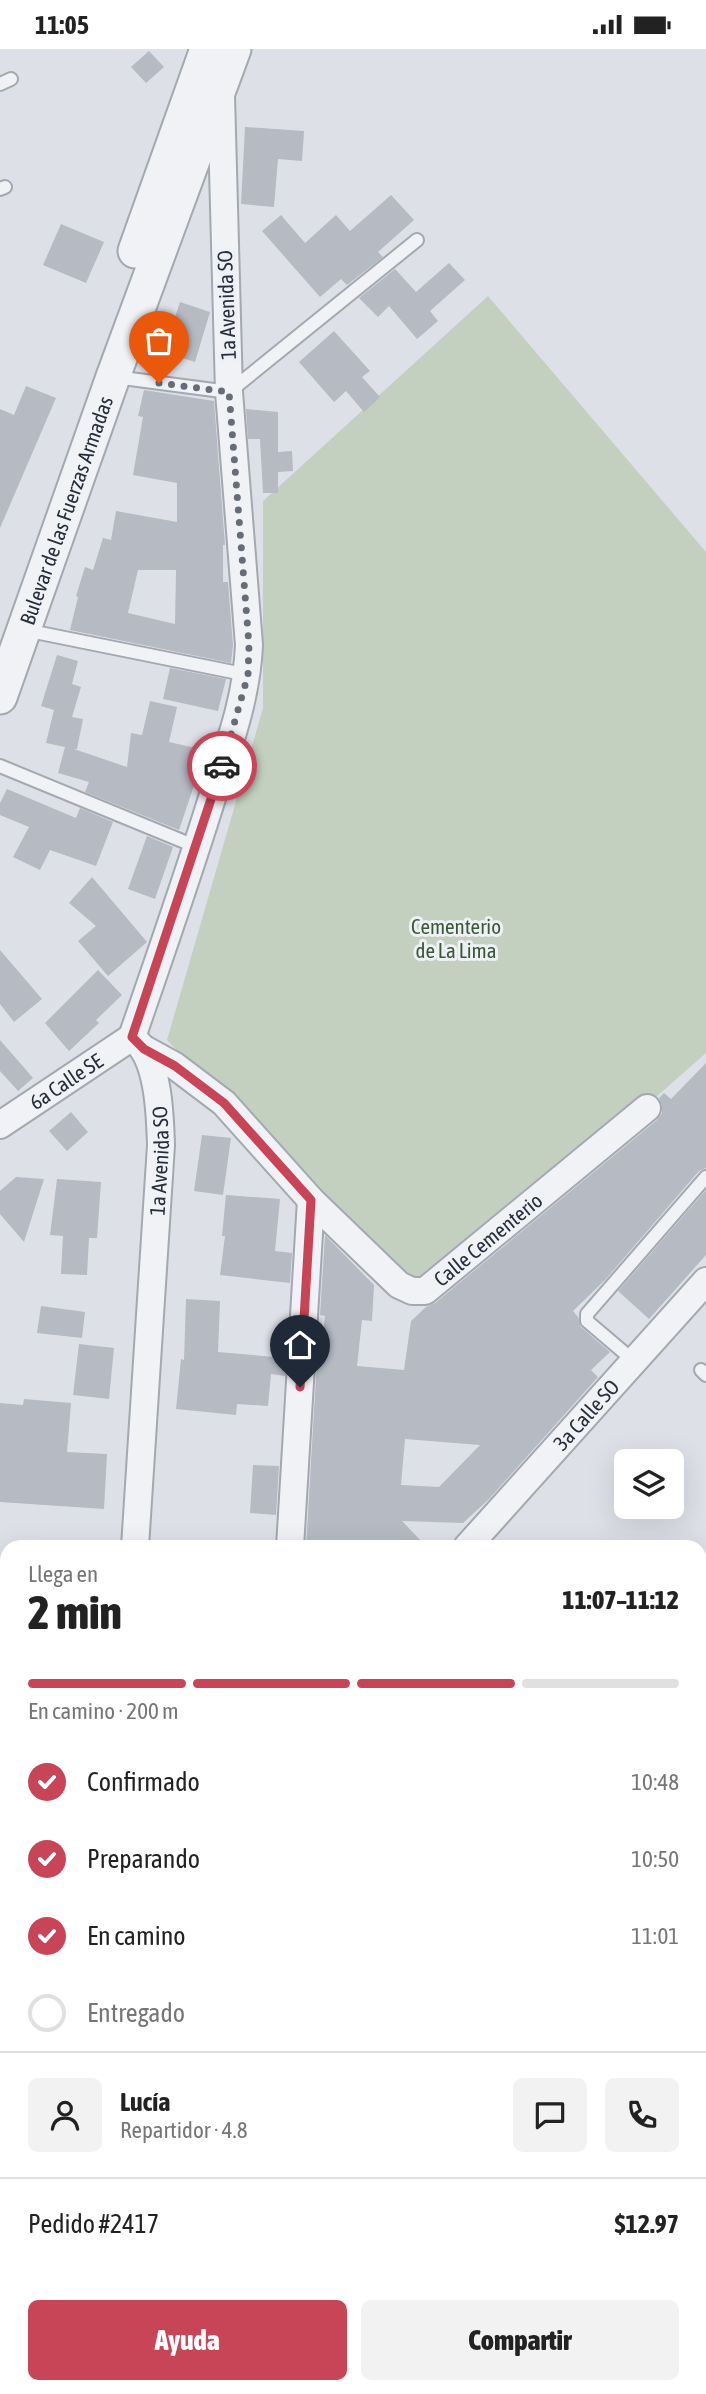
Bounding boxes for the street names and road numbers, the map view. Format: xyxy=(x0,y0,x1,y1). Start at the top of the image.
street label: 1a Avenida SO xyxy=(212,250,240,360)
street label: Bulevar de las Fuerzas Armadas xyxy=(15,393,117,628)
street label: 6a Calle SE xyxy=(25,1048,107,1114)
street label: 1a Avenida SO xyxy=(144,1105,173,1216)
street label: Calle Cementerio xyxy=(429,1188,547,1291)
street label: 3a Calle SO xyxy=(548,1375,624,1455)

